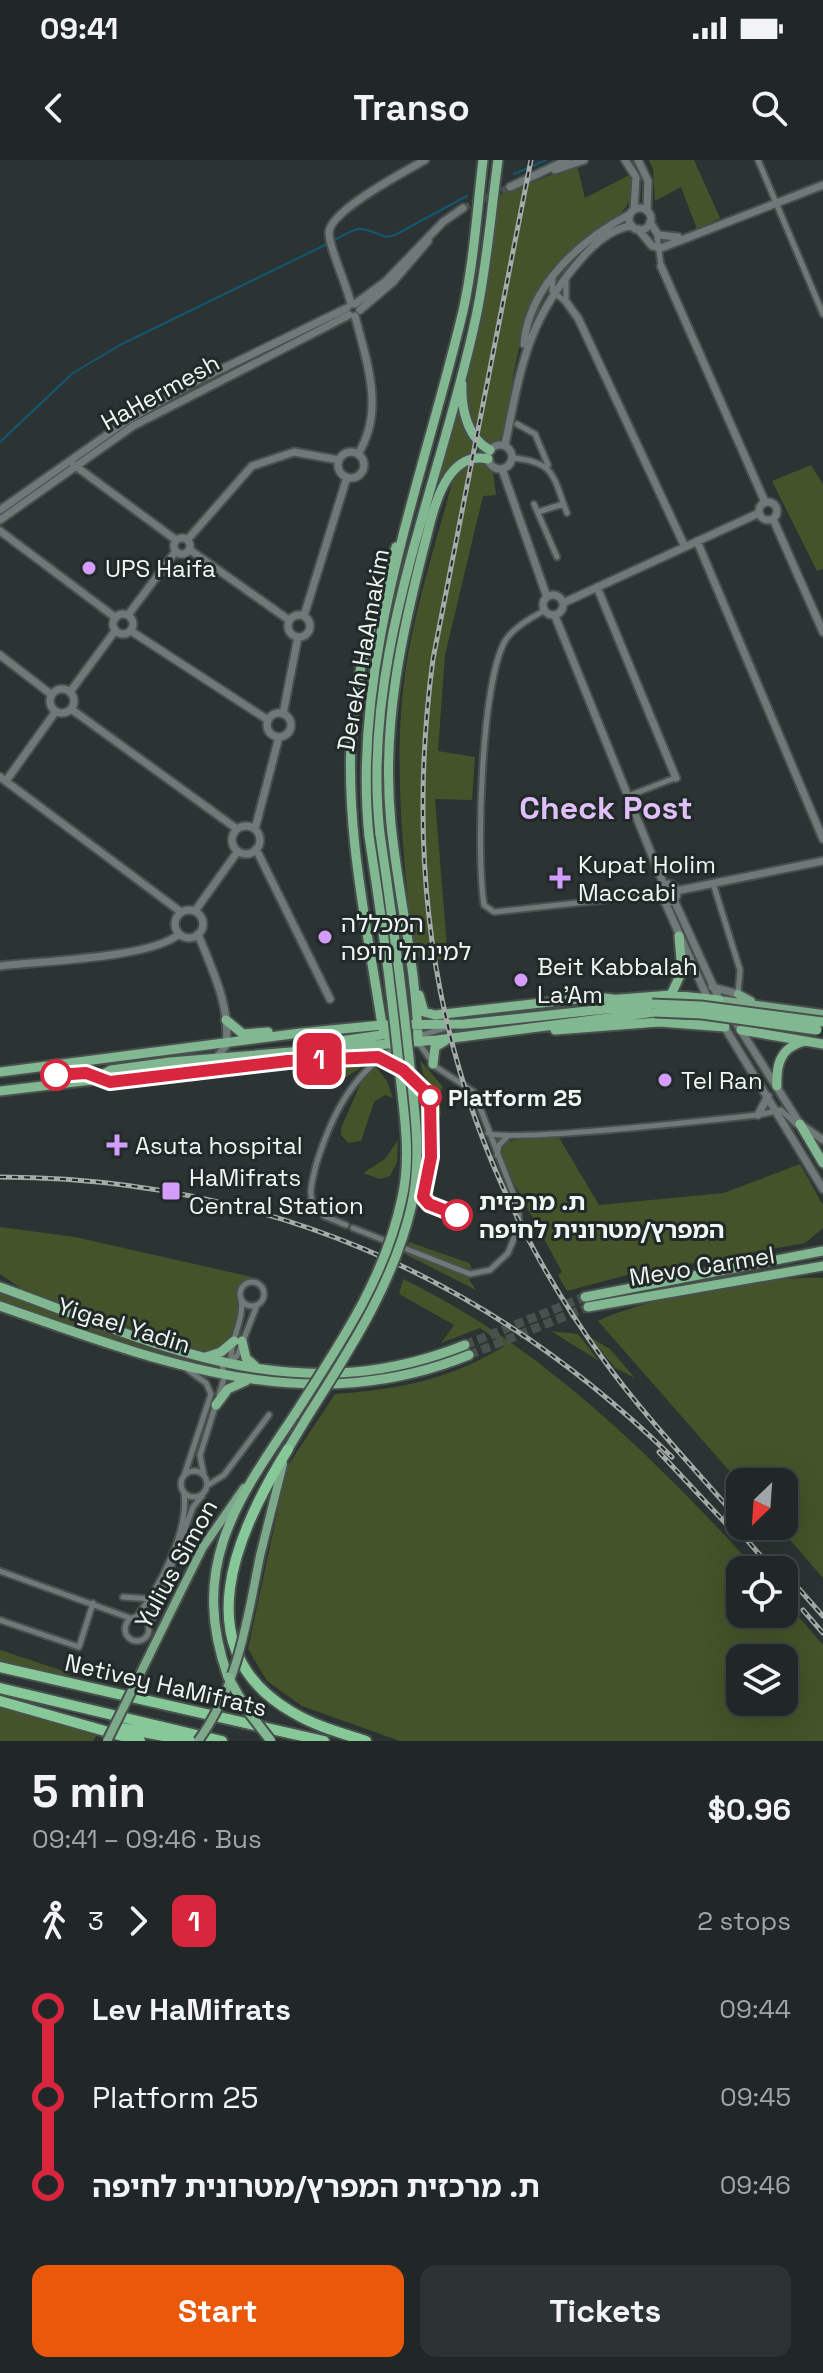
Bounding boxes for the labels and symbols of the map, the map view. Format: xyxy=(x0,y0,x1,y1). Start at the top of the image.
street label: HaHermesh xyxy=(95,347,225,437)
street label: Derekh HaAmakim xyxy=(330,546,396,754)
place label: UPS Haifa xyxy=(105,553,216,584)
marker: UPS Haifa xyxy=(80,559,98,577)
district label: Check Post xyxy=(519,788,693,828)
place label: Kupat Holim Maccabi xyxy=(578,849,716,908)
marker: Kupat Holim Maccabi xyxy=(549,867,571,889)
place label: המכללה למינהל חיפה xyxy=(341,908,471,967)
marker: המכללה למינהל חיפה xyxy=(316,928,334,946)
place label: Beit Kabbalah La'Am xyxy=(537,951,698,1010)
marker: Beit Kabbalah La'Am xyxy=(512,971,530,989)
line badge: 1 xyxy=(293,1033,345,1085)
unlabelled marker xyxy=(41,1060,71,1090)
place label: Tel Ran xyxy=(681,1065,763,1096)
marker: Tel Ran xyxy=(656,1071,674,1089)
place label: Platform 25 xyxy=(448,1082,582,1113)
marker: Platform 25 xyxy=(419,1086,441,1108)
place label: Asuta hospital xyxy=(135,1130,303,1161)
marker: Asuta hospital xyxy=(106,1134,128,1156)
place label: HaMifrats Central Station xyxy=(189,1162,364,1221)
marker: HaMifrats Central Station xyxy=(160,1180,182,1202)
place label: ת. מרכזית המפרץ/מטרונית לחיפה xyxy=(479,1186,725,1245)
marker: ת. מרכזית המפרץ/מטרונית לחיפה xyxy=(442,1200,472,1230)
street label: Mevo Carmel xyxy=(627,1239,777,1293)
street label: Yigael Yadin xyxy=(54,1290,194,1360)
north arrow xyxy=(726,1468,798,1540)
street label: Yulius Simon xyxy=(128,1494,224,1634)
street label: Netivey HaMifrats xyxy=(62,1647,270,1723)

